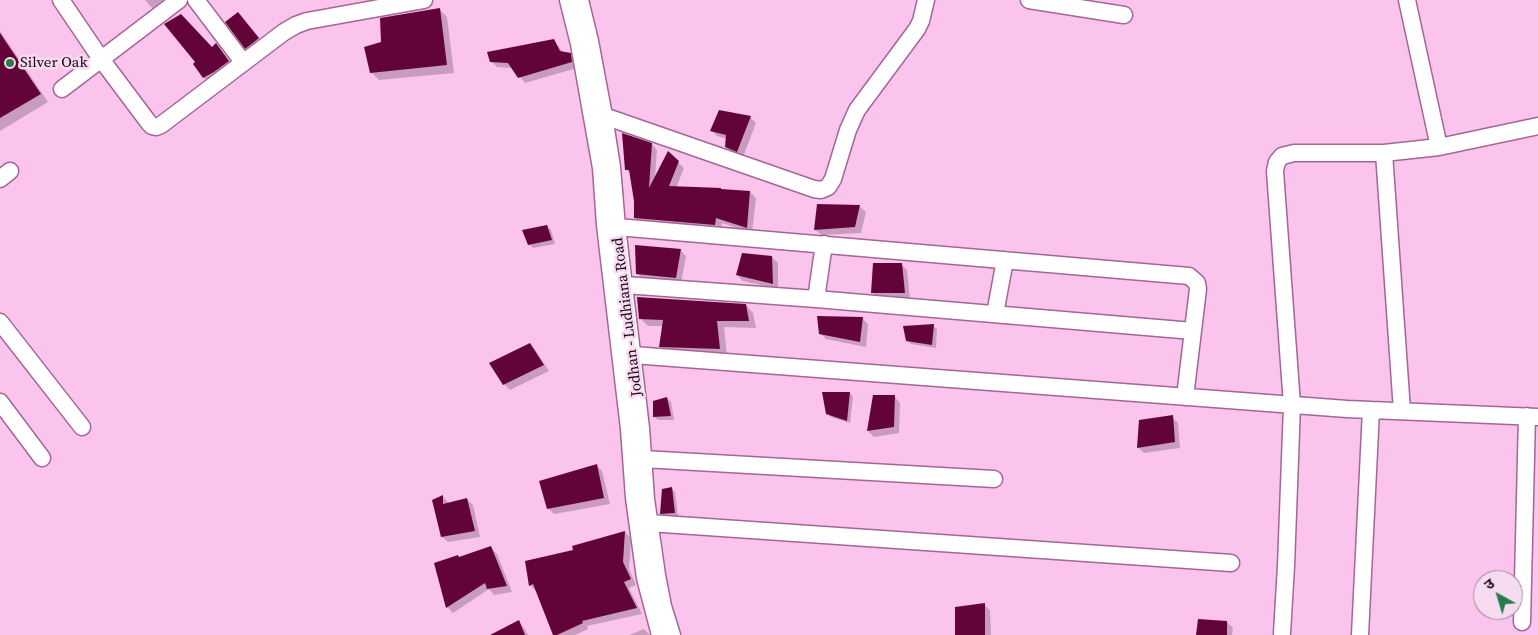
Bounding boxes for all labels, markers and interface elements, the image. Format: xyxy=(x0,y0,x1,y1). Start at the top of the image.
place label: Silver Oak xyxy=(20,54,88,72)
marker: Silver Oak xyxy=(4,57,16,69)
street label: Jodhan - Ludhiana Road xyxy=(609,236,647,398)
north arrow xyxy=(1473,570,1523,620)
text: उ xyxy=(1480,574,1499,594)

